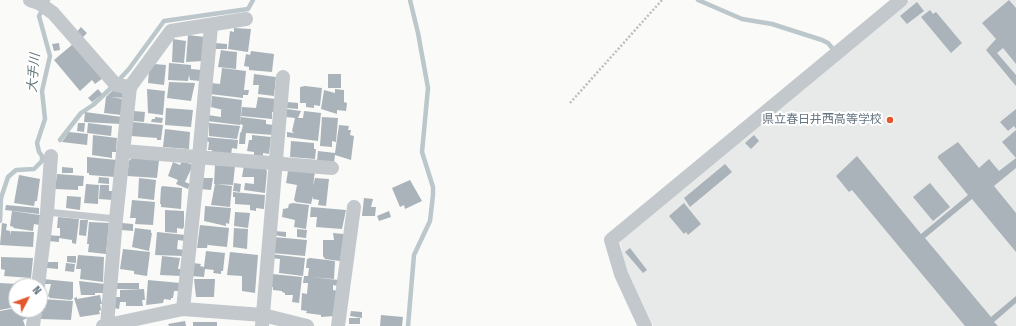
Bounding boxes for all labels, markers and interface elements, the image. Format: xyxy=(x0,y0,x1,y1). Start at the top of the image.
water label: 大手川 xyxy=(25,53,43,93)
place label: 県立春日井西高等学校 xyxy=(762,113,882,127)
marker: 県立春日井西高等学校 xyxy=(885,115,895,125)
north arrow xyxy=(8,278,48,318)
text: N xyxy=(30,284,44,297)

